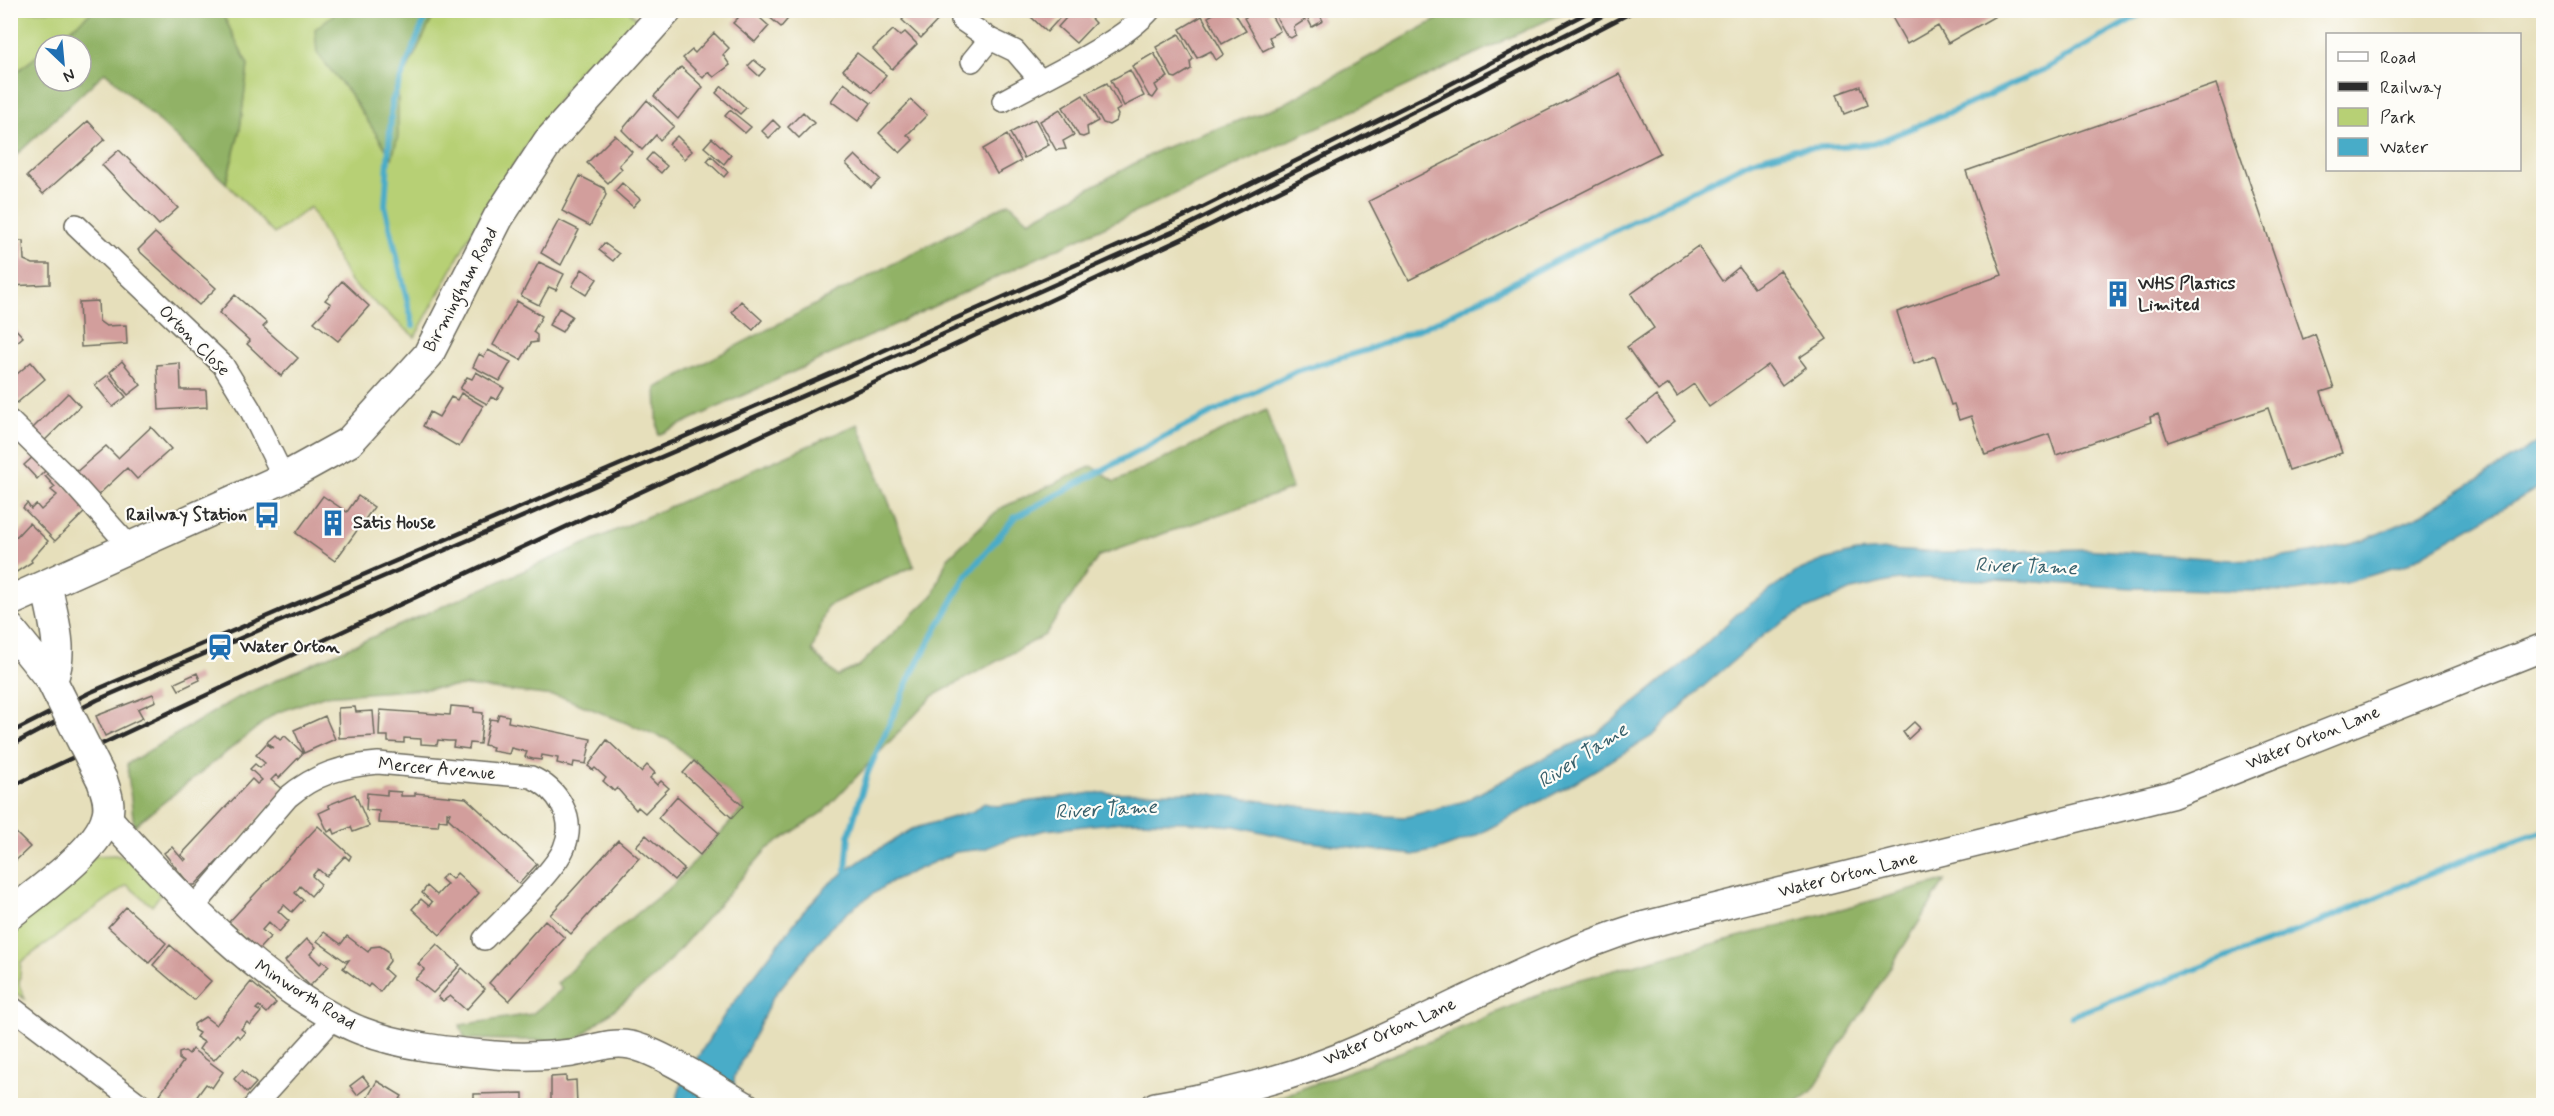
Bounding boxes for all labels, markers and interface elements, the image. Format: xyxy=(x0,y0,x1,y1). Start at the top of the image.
north arrow xyxy=(33,33,93,93)
legend xyxy=(2326,33,2521,171)
text: Road xyxy=(2380,46,2416,70)
text: N xyxy=(60,63,78,87)
text: Railway xyxy=(2380,76,2442,100)
text: Park xyxy=(2380,106,2416,130)
text: Water xyxy=(2380,136,2429,160)
street label: Birmingham Road xyxy=(418,223,506,358)
place label: WHS Plastics Limited xyxy=(2137,272,2236,317)
building icon: WHS Plastics Limited xyxy=(2103,279,2133,309)
street label: Orton Close xyxy=(153,300,235,382)
bus stop icon: Railway Station xyxy=(252,500,282,530)
place label: Railway Station xyxy=(126,503,247,527)
building icon: Satis House xyxy=(318,508,348,538)
place label: Satis House xyxy=(353,511,436,535)
water label: River Tame xyxy=(1974,552,2079,582)
station icon: Water Orton xyxy=(205,632,235,662)
place label: Water Orton xyxy=(239,635,340,659)
street label: Water Orton Lane xyxy=(2242,700,2384,776)
water label: River Tame xyxy=(1533,716,1634,795)
street label: Mercer Avenue xyxy=(377,752,497,786)
water label: River Tame xyxy=(1054,794,1159,826)
street label: Water Orton Lane xyxy=(1776,846,1920,904)
street label: Minworth Road xyxy=(250,954,360,1036)
street label: Water Orton Lane xyxy=(1320,992,1460,1072)

